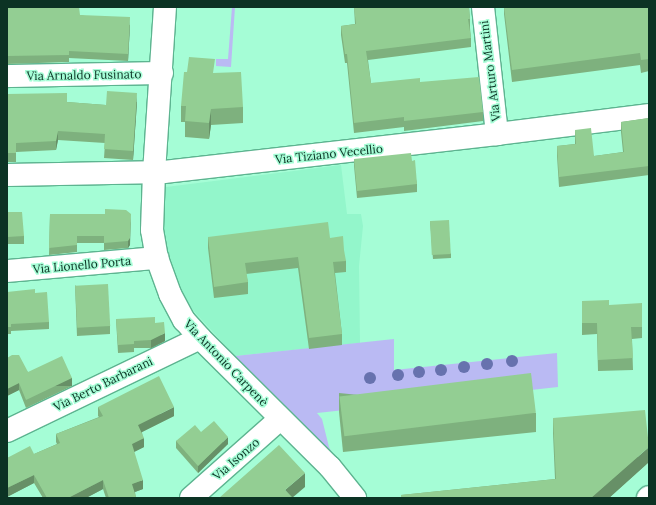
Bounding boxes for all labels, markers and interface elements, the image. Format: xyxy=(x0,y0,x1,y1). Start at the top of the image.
street label: Via Arturo Martini xyxy=(477,20,503,122)
street label: Via Arnaldo Fusinato xyxy=(26,67,142,83)
street label: Via Tiziano Vecellio xyxy=(274,141,384,167)
street label: Via Lionello Porta xyxy=(32,254,132,276)
street label: Via Antonio Carpenè xyxy=(181,317,271,409)
street label: Via Berto Barbarani xyxy=(51,354,155,414)
street label: Via Isonzo xyxy=(210,435,262,483)

